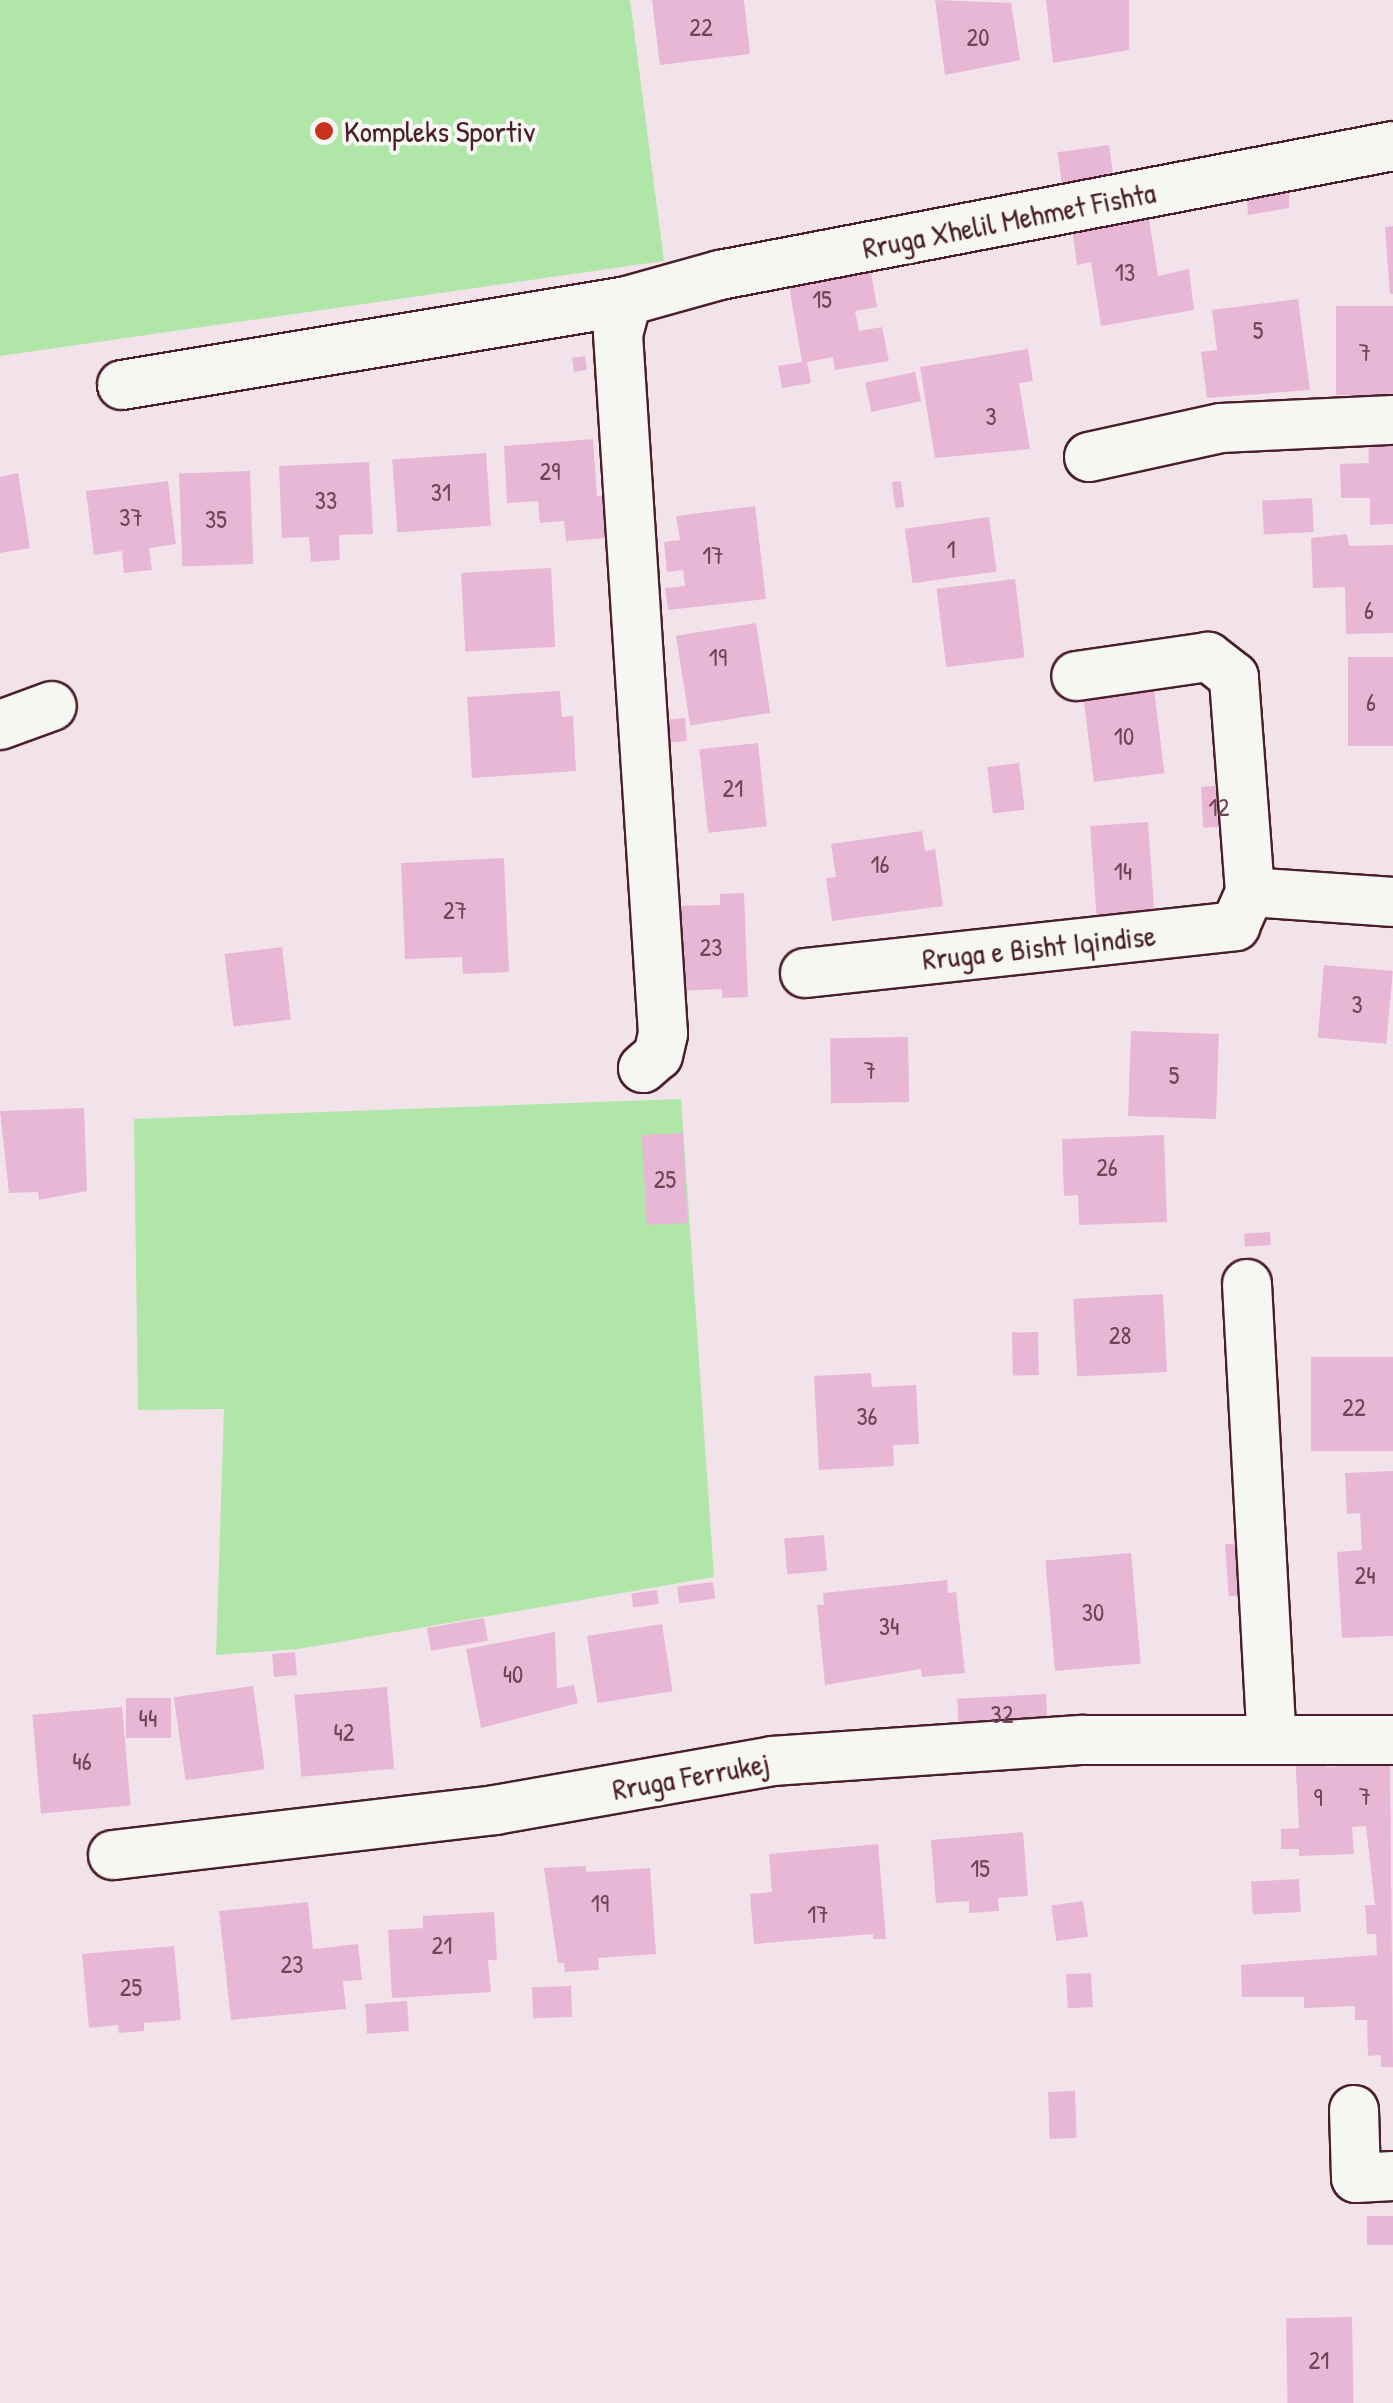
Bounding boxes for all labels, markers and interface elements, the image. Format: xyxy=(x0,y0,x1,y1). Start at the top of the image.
house number: 22 xyxy=(689,12,713,42)
house number: 20 xyxy=(967,22,989,52)
place label: Kompleks Sportiv xyxy=(344,113,535,149)
marker: Kompleks Sportiv xyxy=(313,120,335,142)
street label: Rruga Xhelil Mehmet Fishta xyxy=(860,174,1158,266)
house number: 13 xyxy=(1115,257,1135,287)
house number: 15 xyxy=(812,284,832,314)
house number: 5 xyxy=(1253,315,1263,345)
house number: 7 xyxy=(1359,337,1371,367)
house number: 3 xyxy=(985,401,997,431)
house number: 29 xyxy=(540,456,560,486)
house number: 31 xyxy=(431,477,451,507)
house number: 33 xyxy=(315,485,337,515)
house number: 37 xyxy=(119,502,143,532)
house number: 35 xyxy=(205,504,227,534)
house number: 1 xyxy=(946,534,956,564)
house number: 17 xyxy=(702,540,724,570)
house number: 6 xyxy=(1364,595,1374,625)
house number: 19 xyxy=(709,642,727,672)
house number: 6 xyxy=(1366,687,1376,717)
house number: 10 xyxy=(1114,721,1134,751)
house number: 21 xyxy=(723,773,743,803)
house number: 12 xyxy=(1209,792,1229,822)
house number: 16 xyxy=(870,849,890,879)
house number: 14 xyxy=(1114,856,1132,886)
house number: 27 xyxy=(443,895,467,925)
street label: Rruga e Bisht Iqindise xyxy=(921,917,1157,977)
house number: 23 xyxy=(700,932,722,962)
house number: 3 xyxy=(1351,989,1363,1019)
house number: 7 xyxy=(864,1055,876,1085)
house number: 5 xyxy=(1169,1060,1179,1090)
house number: 26 xyxy=(1096,1152,1118,1182)
house number: 25 xyxy=(654,1164,676,1194)
house number: 28 xyxy=(1109,1320,1131,1350)
house number: 22 xyxy=(1342,1392,1366,1422)
house number: 36 xyxy=(856,1401,878,1431)
house number: 24 xyxy=(1354,1560,1376,1590)
house number: 30 xyxy=(1082,1597,1104,1627)
house number: 34 xyxy=(879,1611,899,1641)
house number: 40 xyxy=(503,1659,523,1689)
house number: 32 xyxy=(991,1699,1013,1729)
house number: 44 xyxy=(139,1703,157,1733)
house number: 42 xyxy=(333,1717,355,1747)
street label: Rruga Ferrukej xyxy=(610,1744,772,1808)
house number: 46 xyxy=(72,1746,92,1776)
house number: 7 xyxy=(1359,1781,1371,1811)
house number: 9 xyxy=(1313,1782,1323,1812)
house number: 15 xyxy=(970,1853,990,1883)
house number: 19 xyxy=(591,1888,609,1918)
house number: 17 xyxy=(807,1899,829,1929)
house number: 21 xyxy=(432,1930,452,1960)
house number: 23 xyxy=(281,1949,303,1979)
house number: 25 xyxy=(120,1972,142,2002)
house number: 21 xyxy=(1309,2345,1329,2375)

